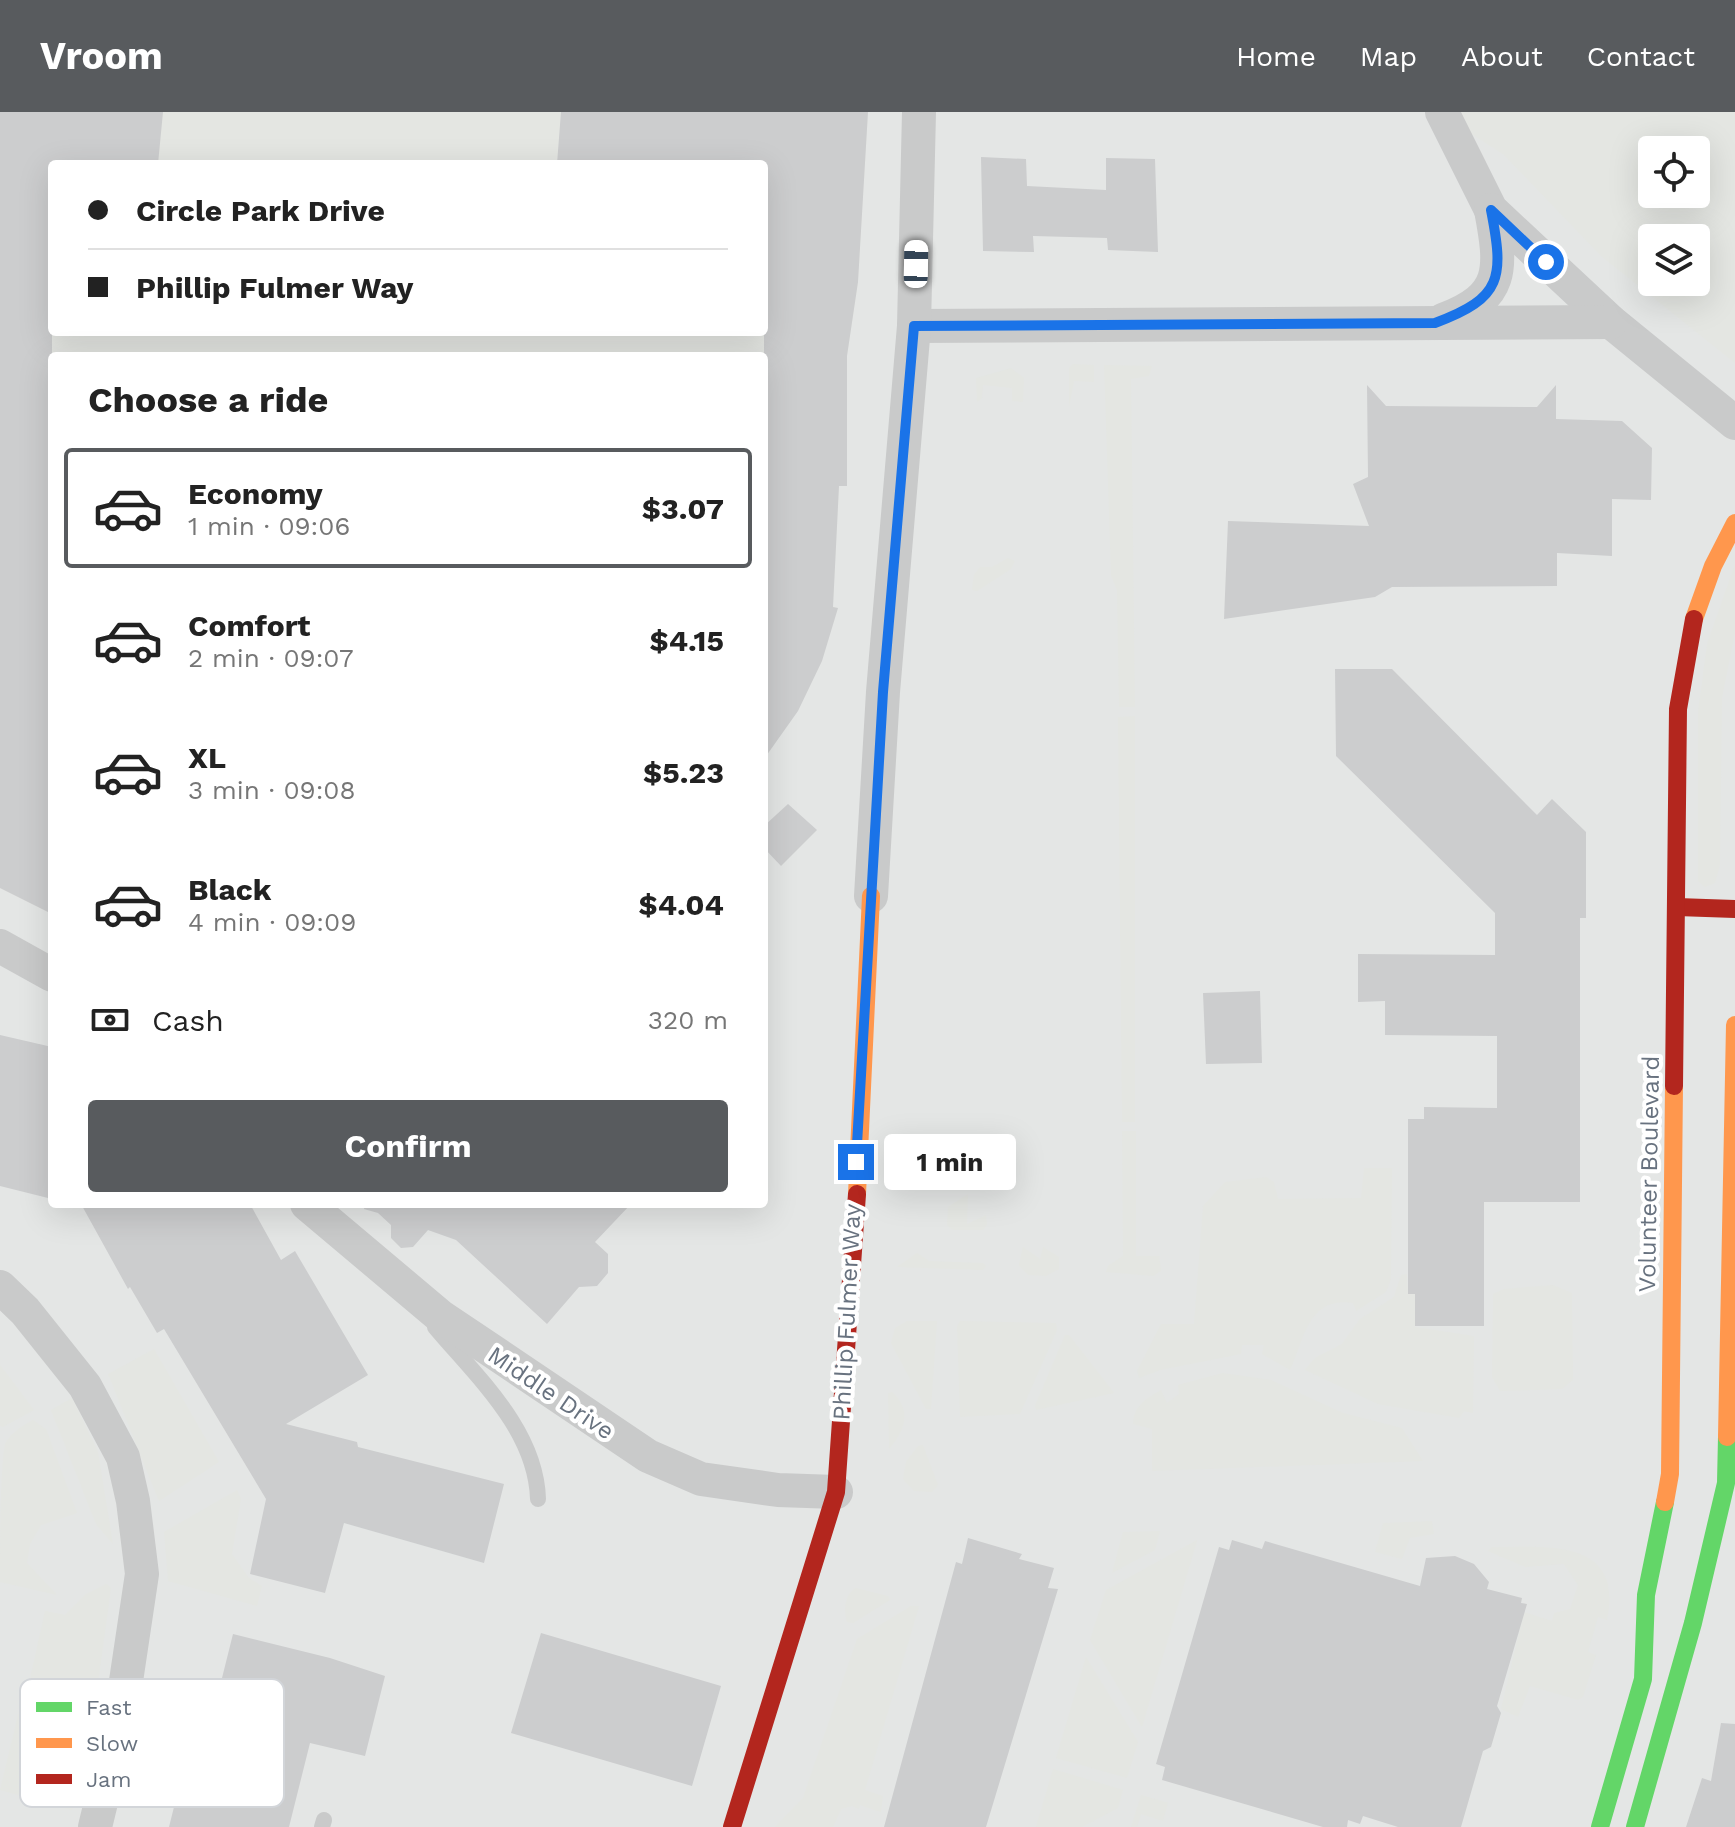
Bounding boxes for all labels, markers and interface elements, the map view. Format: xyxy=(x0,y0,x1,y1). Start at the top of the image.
text: Vroom xyxy=(40,34,163,78)
text: Home xyxy=(1236,40,1316,73)
text: Map xyxy=(1360,40,1417,73)
text: About xyxy=(1461,40,1543,73)
text: Contact xyxy=(1587,40,1695,73)
map controls xyxy=(1638,136,1710,296)
button: locate xyxy=(1638,136,1710,208)
text: Circle Park Drive xyxy=(136,193,385,228)
button: layers xyxy=(1638,224,1710,296)
car xyxy=(904,240,928,288)
route start xyxy=(1528,244,1564,280)
text: Phillip Fulmer Way xyxy=(136,270,413,305)
text: Choose a ride xyxy=(88,379,328,421)
icon: car xyxy=(92,472,164,544)
text: Economy xyxy=(188,476,323,511)
text: $3.07 xyxy=(642,491,724,526)
text: 1 min · 09:06 xyxy=(188,511,350,541)
icon: car xyxy=(92,604,164,676)
text: Comfort xyxy=(188,608,310,643)
text: $4.15 xyxy=(649,623,724,658)
text: 2 min · 09:07 xyxy=(188,643,354,673)
icon: car xyxy=(92,736,164,808)
text: XL xyxy=(188,740,226,775)
text: $5.23 xyxy=(643,755,724,790)
text: 3 min · 09:08 xyxy=(188,775,356,805)
icon: car xyxy=(92,868,164,940)
text: Black xyxy=(188,872,272,907)
text: $4.04 xyxy=(638,887,724,922)
text: 4 min · 09:09 xyxy=(188,907,356,937)
icon: cash xyxy=(88,998,132,1042)
text: Cash xyxy=(152,1003,224,1038)
text: 320 m xyxy=(648,1005,728,1035)
street label: Volunteer Boulevard xyxy=(1633,1055,1665,1293)
button: Confirm xyxy=(88,1100,728,1192)
callout: 1 min xyxy=(884,1134,1016,1190)
route end xyxy=(838,1144,874,1180)
text: 1 min xyxy=(917,1147,983,1177)
street label: Phillip Fulmer Way xyxy=(827,1202,867,1421)
street label: Middle Drive xyxy=(483,1341,619,1445)
legend xyxy=(20,1679,284,1807)
text: Fast xyxy=(86,1695,132,1720)
text: Slow xyxy=(86,1731,138,1756)
text: Jam xyxy=(86,1767,131,1792)

